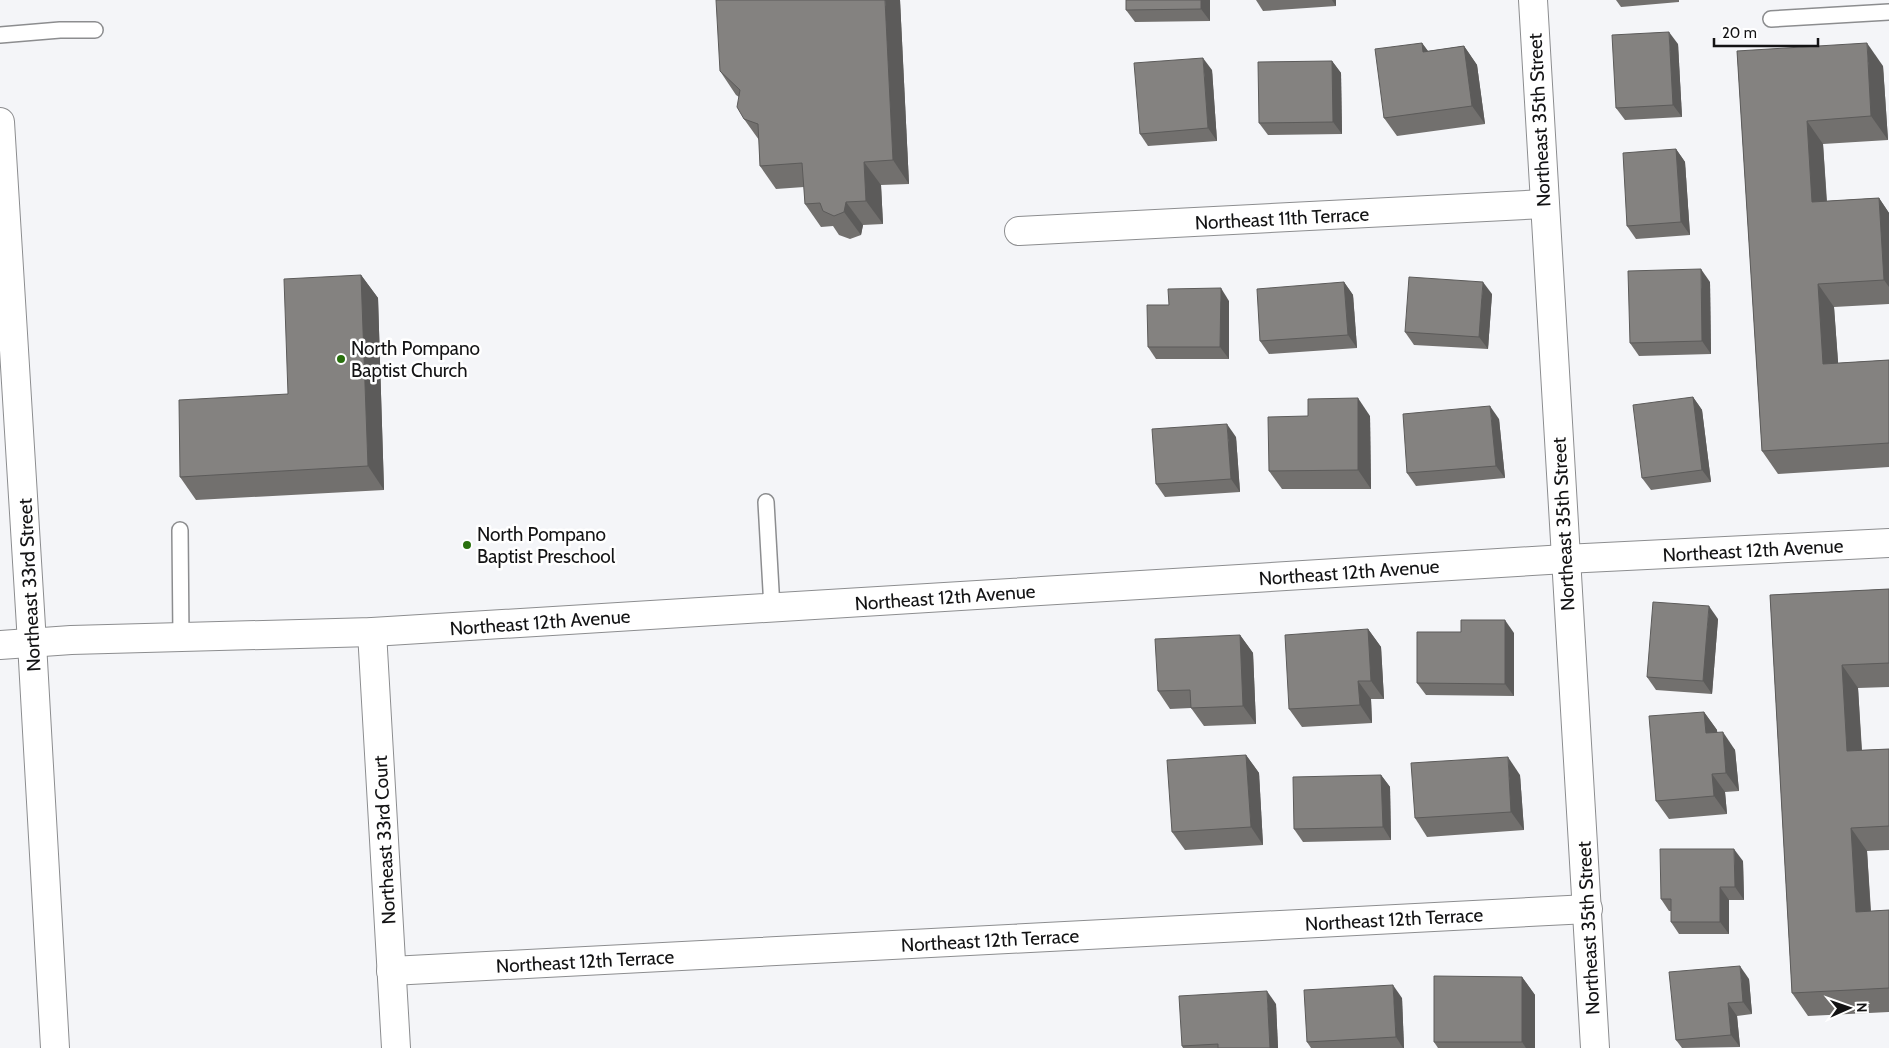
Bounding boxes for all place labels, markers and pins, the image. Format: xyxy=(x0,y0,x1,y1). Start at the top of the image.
place label: North Pompano Baptist Church xyxy=(351,337,480,382)
marker: North Pompano Baptist Church xyxy=(335,353,347,365)
place label: North Pompano Baptist Preschool xyxy=(477,523,616,568)
marker: North Pompano Baptist Preschool xyxy=(461,539,473,551)

